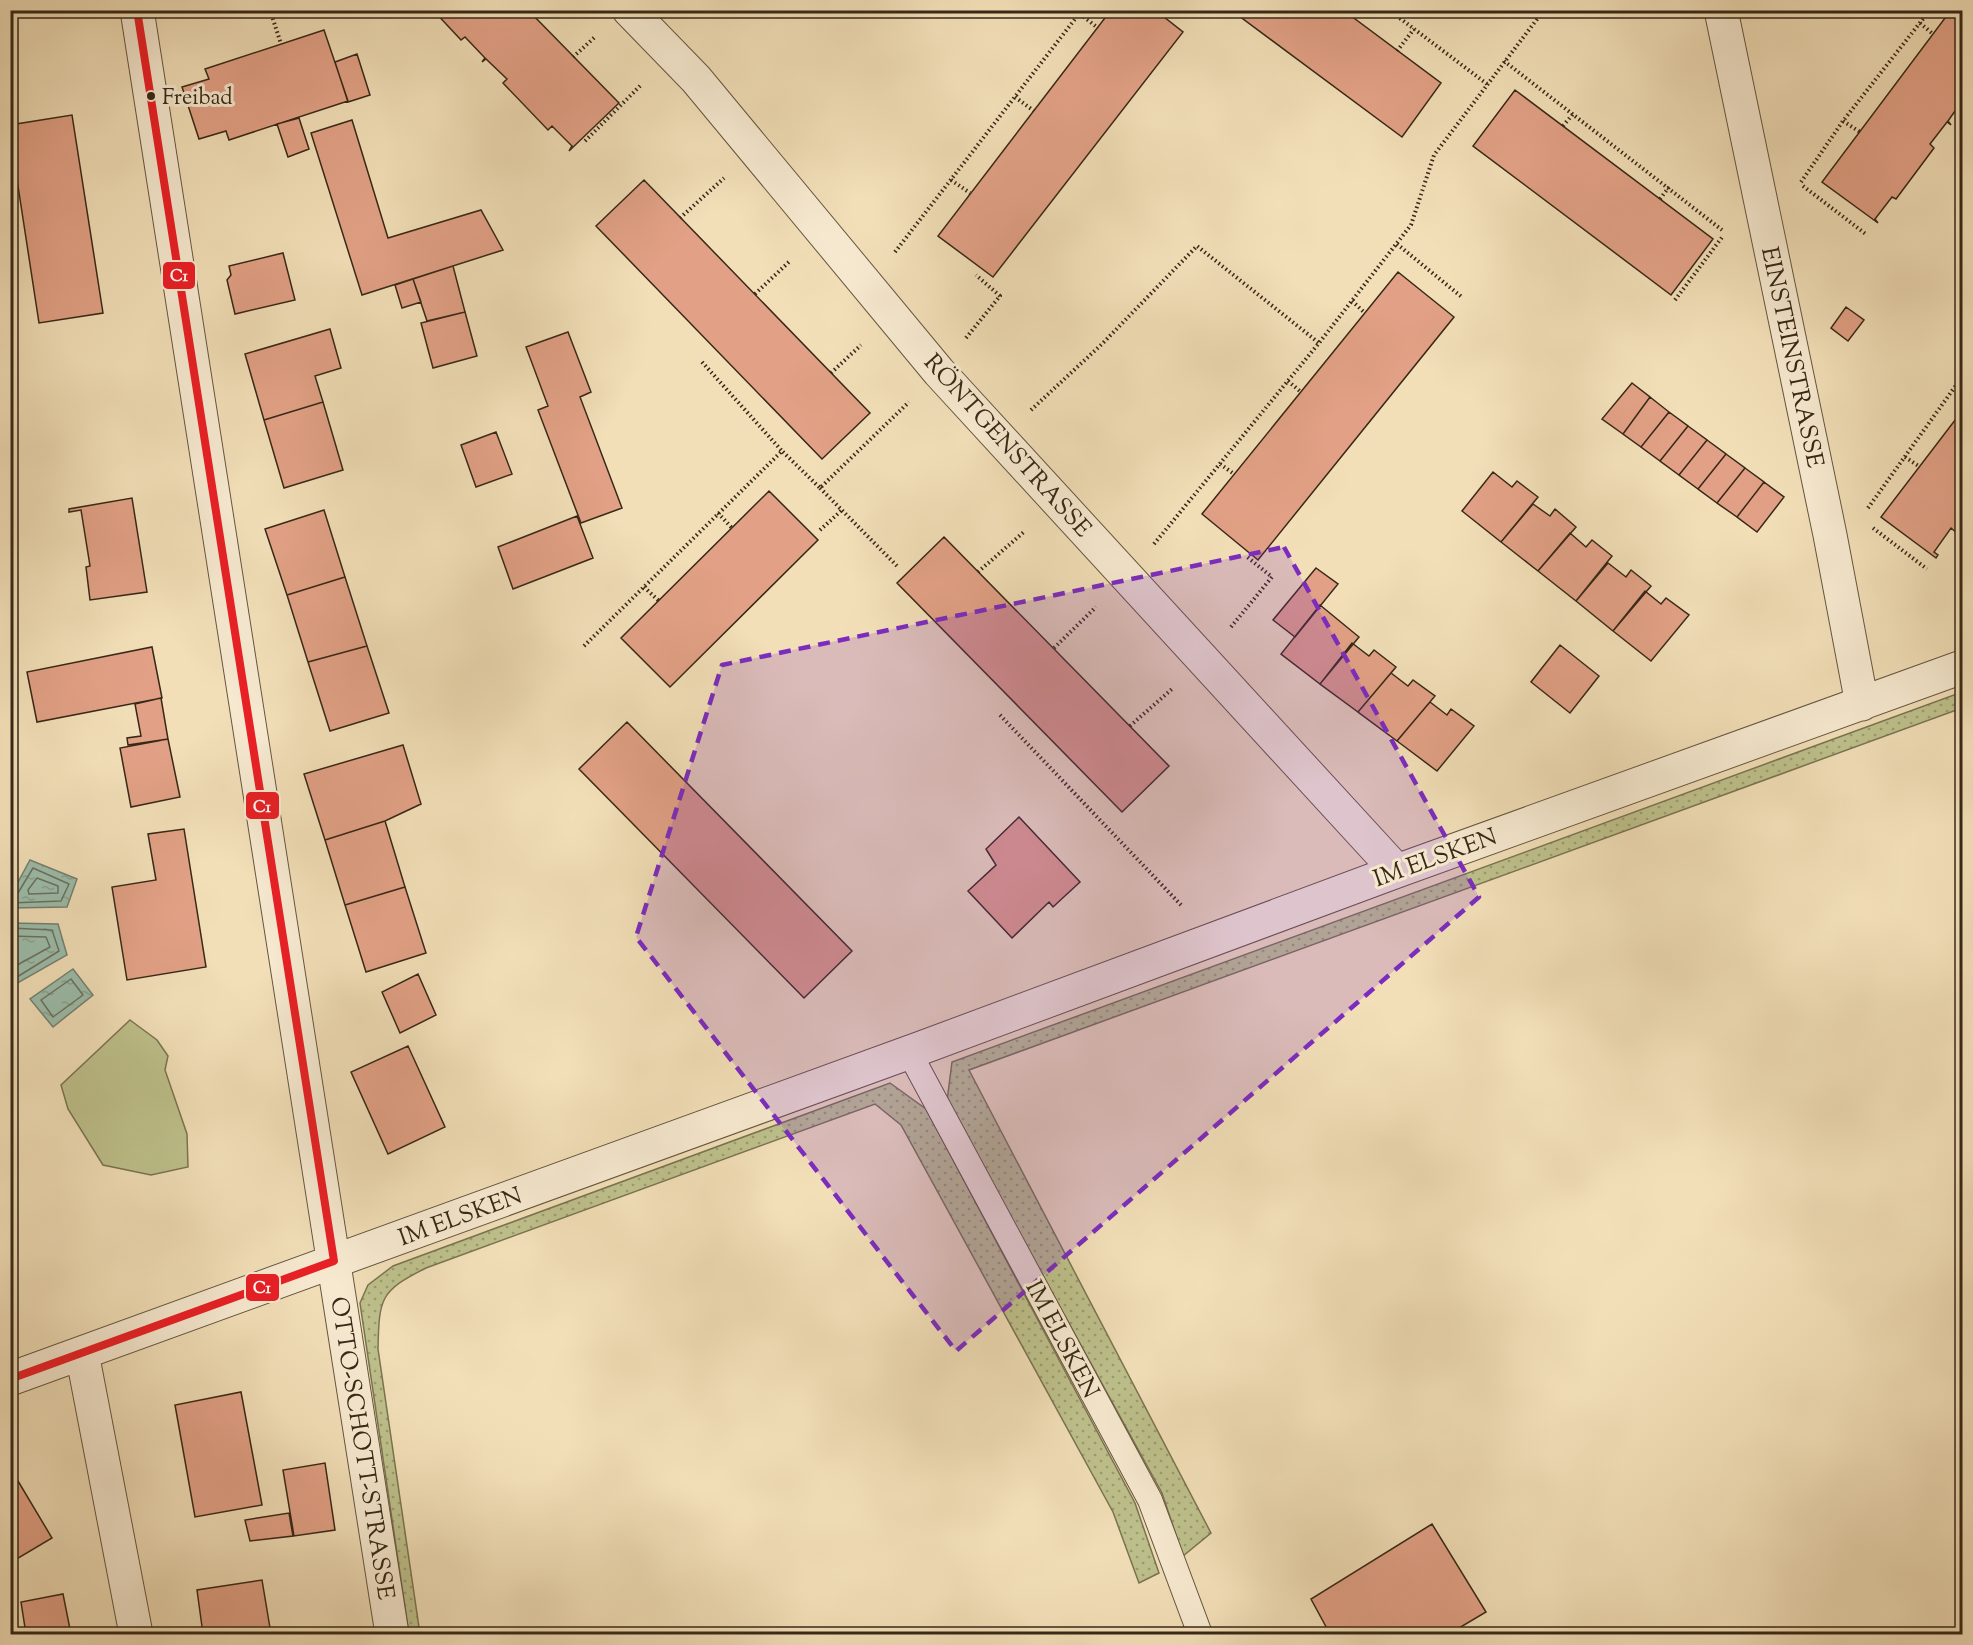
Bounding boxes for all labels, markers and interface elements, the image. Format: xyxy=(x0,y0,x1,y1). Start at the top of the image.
place label: Freibad xyxy=(162,83,233,115)
marker: Freibad xyxy=(145,90,157,102)
street label: EINSTEINSTRASSE xyxy=(1751,244,1831,471)
line badge: C1 xyxy=(162,261,196,290)
text: C1 xyxy=(170,266,189,289)
street label: RÖNTGENSTRASSE xyxy=(915,347,1099,546)
line badge: C1 xyxy=(245,791,280,820)
text: C1 xyxy=(253,797,272,820)
street label: IM ELSKEN xyxy=(1369,821,1502,897)
street label: IM ELSKEN xyxy=(394,1180,527,1256)
line badge: C1 xyxy=(245,1273,280,1302)
street label: IM ELSKEN xyxy=(1016,1275,1107,1405)
text: C1 xyxy=(253,1278,272,1301)
street label: OTTO-SCHOTT-STRASSE xyxy=(320,1294,402,1603)

